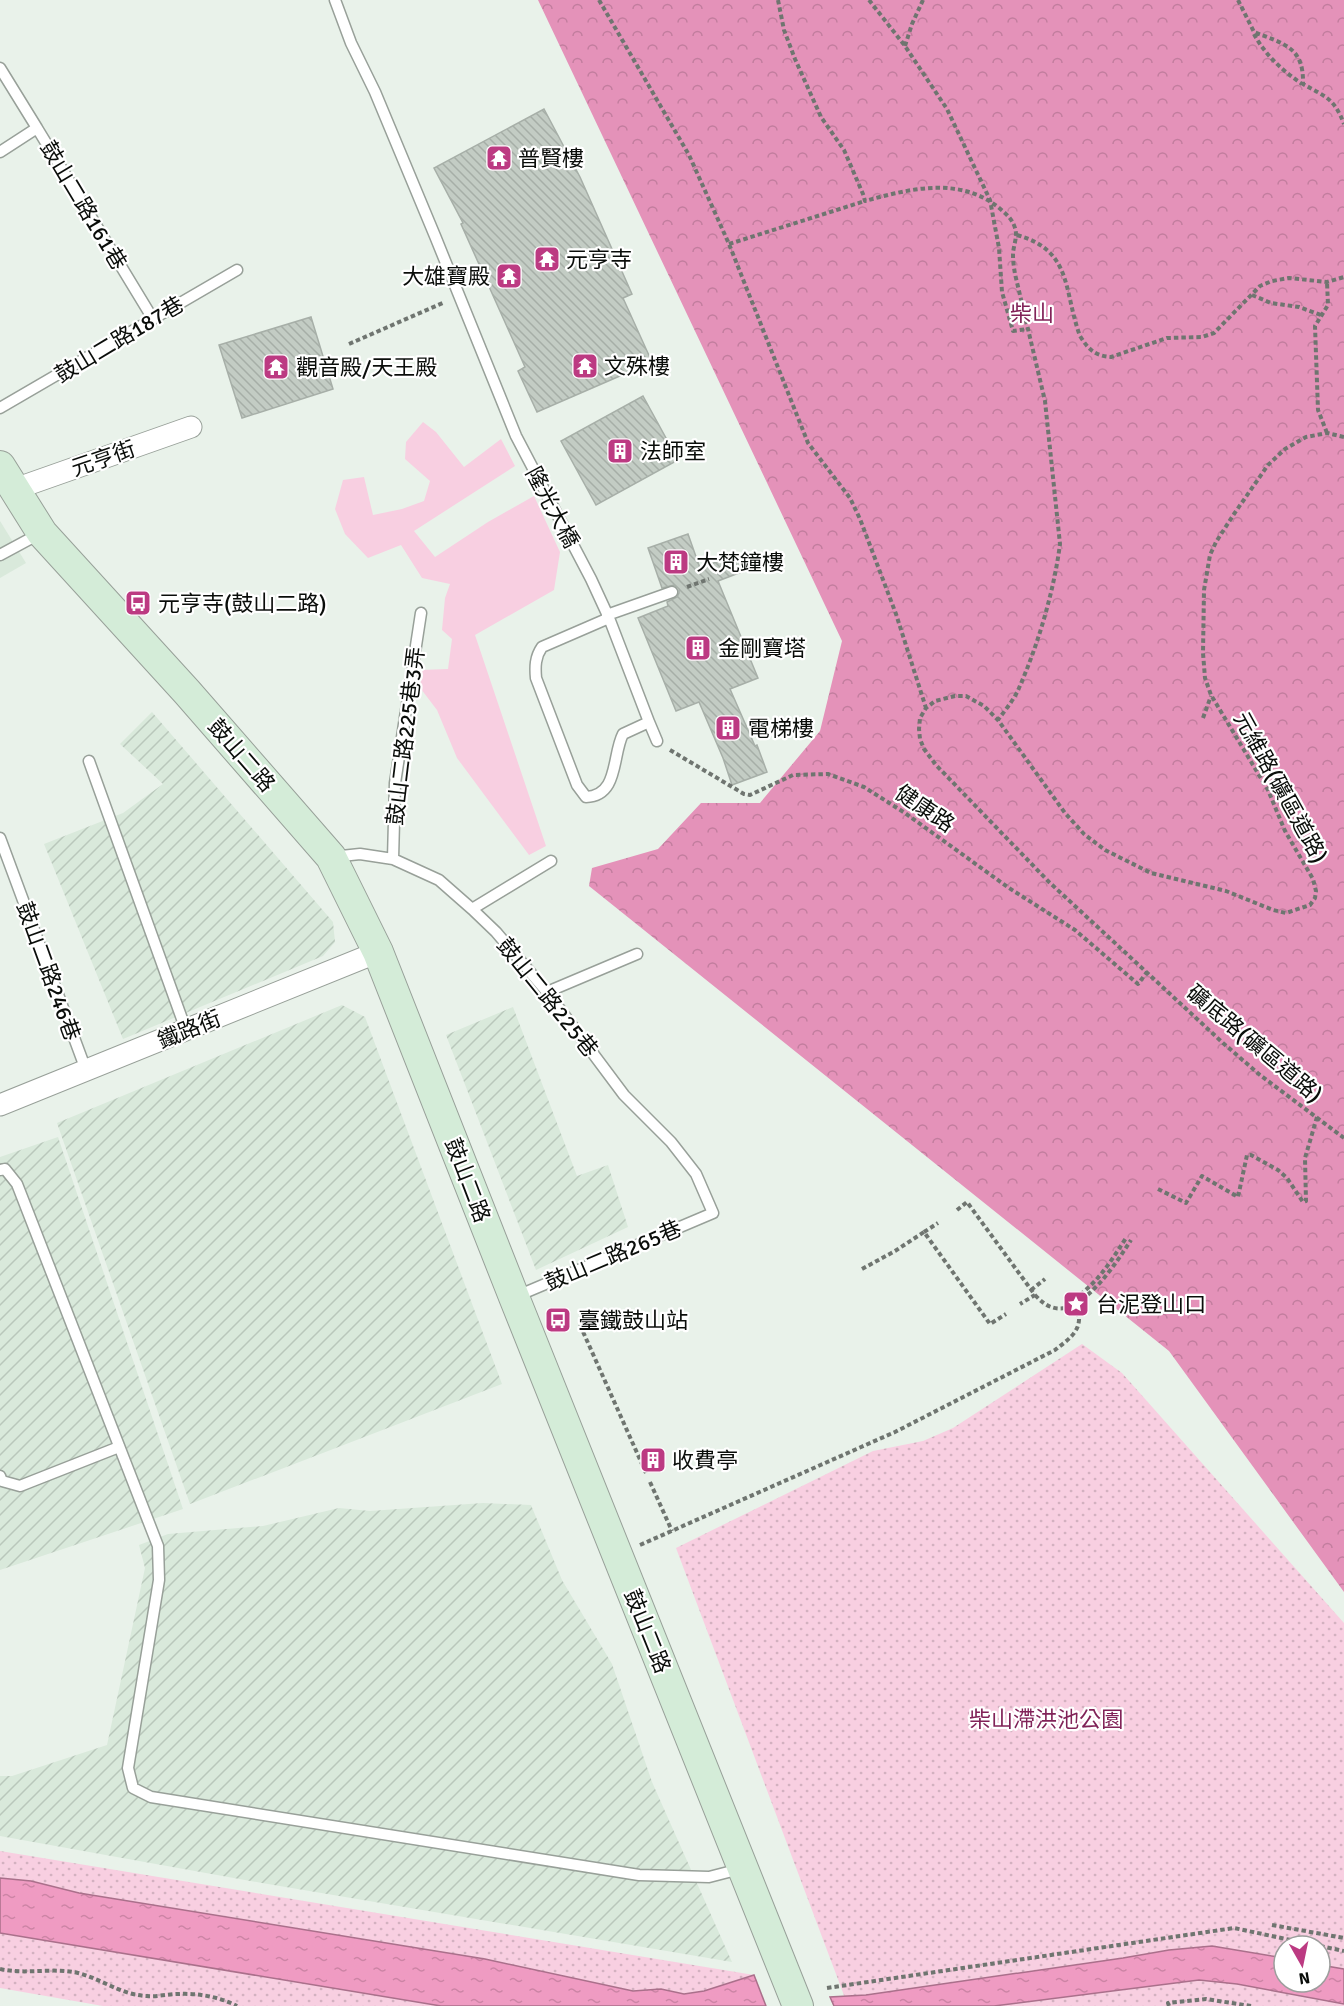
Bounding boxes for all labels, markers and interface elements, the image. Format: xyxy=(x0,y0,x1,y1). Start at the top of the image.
street label: 鼓山二路161巷 xyxy=(34,136,133,275)
temple icon: 普賢樓 xyxy=(484,143,514,173)
place label: 普賢樓 xyxy=(518,145,584,172)
temple icon: 元亨寺 xyxy=(532,244,562,274)
place label: 元亨寺 xyxy=(566,246,632,273)
temple icon: 大雄寶殿 xyxy=(494,261,524,291)
place label: 大雄寶殿 xyxy=(402,263,490,290)
street label: 鼓山二路187巷 xyxy=(50,290,189,389)
park label: 柴山 xyxy=(1010,300,1054,327)
temple icon: 文殊樓 xyxy=(570,351,600,381)
temple icon: 觀音殿/天王殿 xyxy=(261,352,291,382)
place label: 文殊樓 xyxy=(604,353,670,380)
place label: 觀音殿/天王殿 xyxy=(296,354,437,381)
street label: 元亨街 xyxy=(68,435,139,482)
building icon: 法師室 xyxy=(605,436,635,466)
place label: 法師室 xyxy=(640,438,706,465)
street label: 隆光大橋 xyxy=(520,462,585,552)
building icon: 大梵鐘樓 xyxy=(661,547,691,577)
place label: 大梵鐘樓 xyxy=(696,549,784,576)
bus stop icon: 元亨寺(鼓山二路) xyxy=(123,588,153,618)
place label: 元亨寺(鼓山二路) xyxy=(158,590,327,617)
building icon: 金剛寶塔 xyxy=(683,633,713,663)
place label: 金剛寶塔 xyxy=(718,635,806,662)
street label: 鼓山二路225巷3弄 xyxy=(381,645,430,827)
street label: 元維路(礦區道路) xyxy=(1228,707,1333,868)
street label: 鼓山二路 xyxy=(203,713,281,797)
building icon: 電梯樓 xyxy=(713,713,743,743)
place label: 電梯樓 xyxy=(748,715,814,742)
street label: 健康路 xyxy=(890,779,960,838)
street label: 鼓山二路246巷 xyxy=(11,898,86,1044)
street label: 鼓山二路225巷 xyxy=(491,932,604,1062)
street label: 礦底路(礦區道路) xyxy=(1181,979,1328,1108)
street label: 鐵路街 xyxy=(154,1005,225,1054)
street label: 鼓山二路 xyxy=(439,1134,496,1226)
street label: 鼓山二路265巷 xyxy=(541,1215,686,1296)
place icon: 台泥登山口 xyxy=(1061,1289,1091,1319)
place label: 台泥登山口 xyxy=(1096,1291,1206,1318)
bus stop icon: 臺鐵鼓山站 xyxy=(543,1305,573,1335)
place label: 臺鐵鼓山站 xyxy=(578,1307,688,1334)
building icon: 收費亭 xyxy=(638,1445,668,1475)
place label: 收費亭 xyxy=(672,1447,738,1474)
street label: 鼓山二路 xyxy=(619,1585,677,1677)
park label: 柴山滯洪池公園 xyxy=(969,1706,1123,1733)
north arrow xyxy=(1272,1934,1332,1994)
text: N xyxy=(1297,1967,1311,1989)

